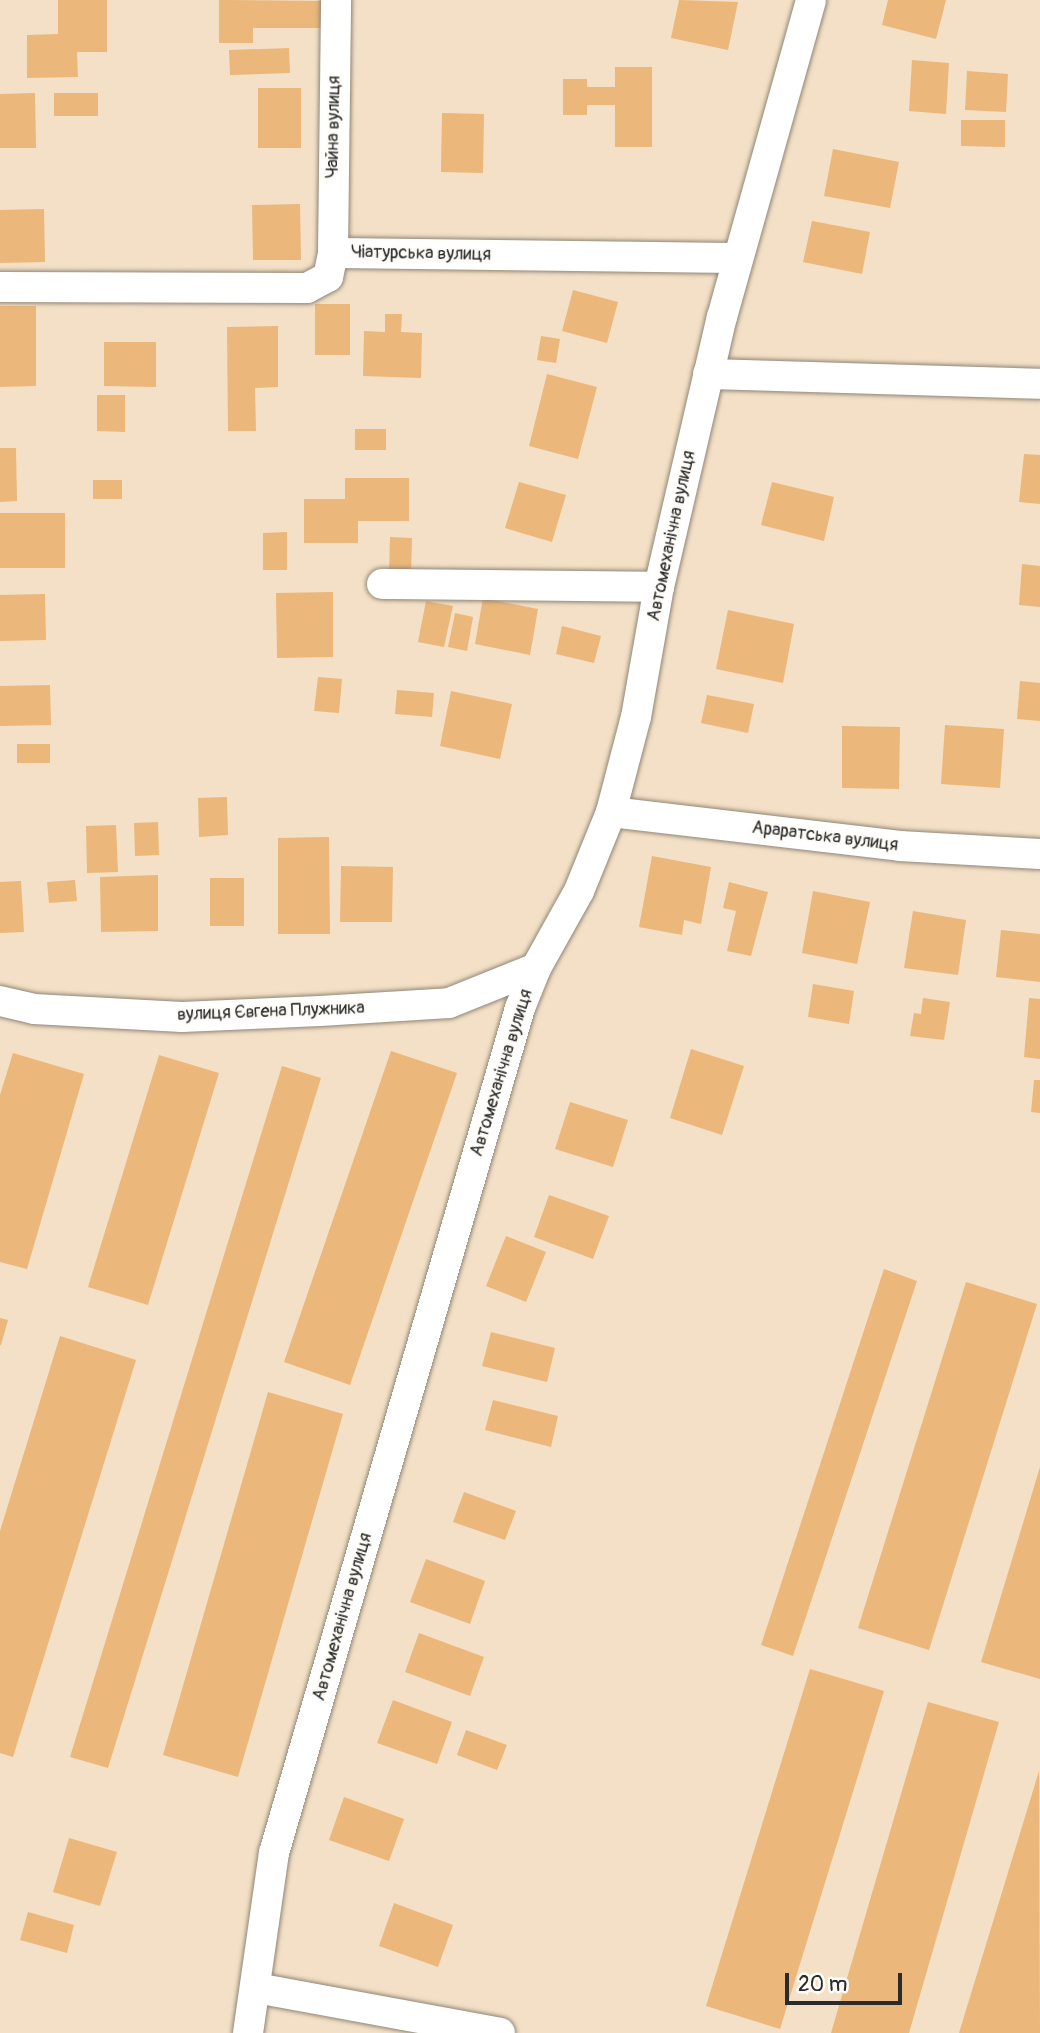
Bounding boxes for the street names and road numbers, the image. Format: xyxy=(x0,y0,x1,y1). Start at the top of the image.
street label: Чайна вулиця xyxy=(322,75,346,179)
street label: Чіатурська вулиця xyxy=(351,242,491,266)
street label: Автомеханічна вулиця xyxy=(643,449,701,623)
street label: Араратська вулиця xyxy=(751,817,899,857)
street label: Автомеханічна вулиця xyxy=(466,987,538,1159)
street label: вулиця Євгена Плужника xyxy=(177,998,365,1026)
street label: Автомеханічна вулиця xyxy=(309,1531,377,1703)

